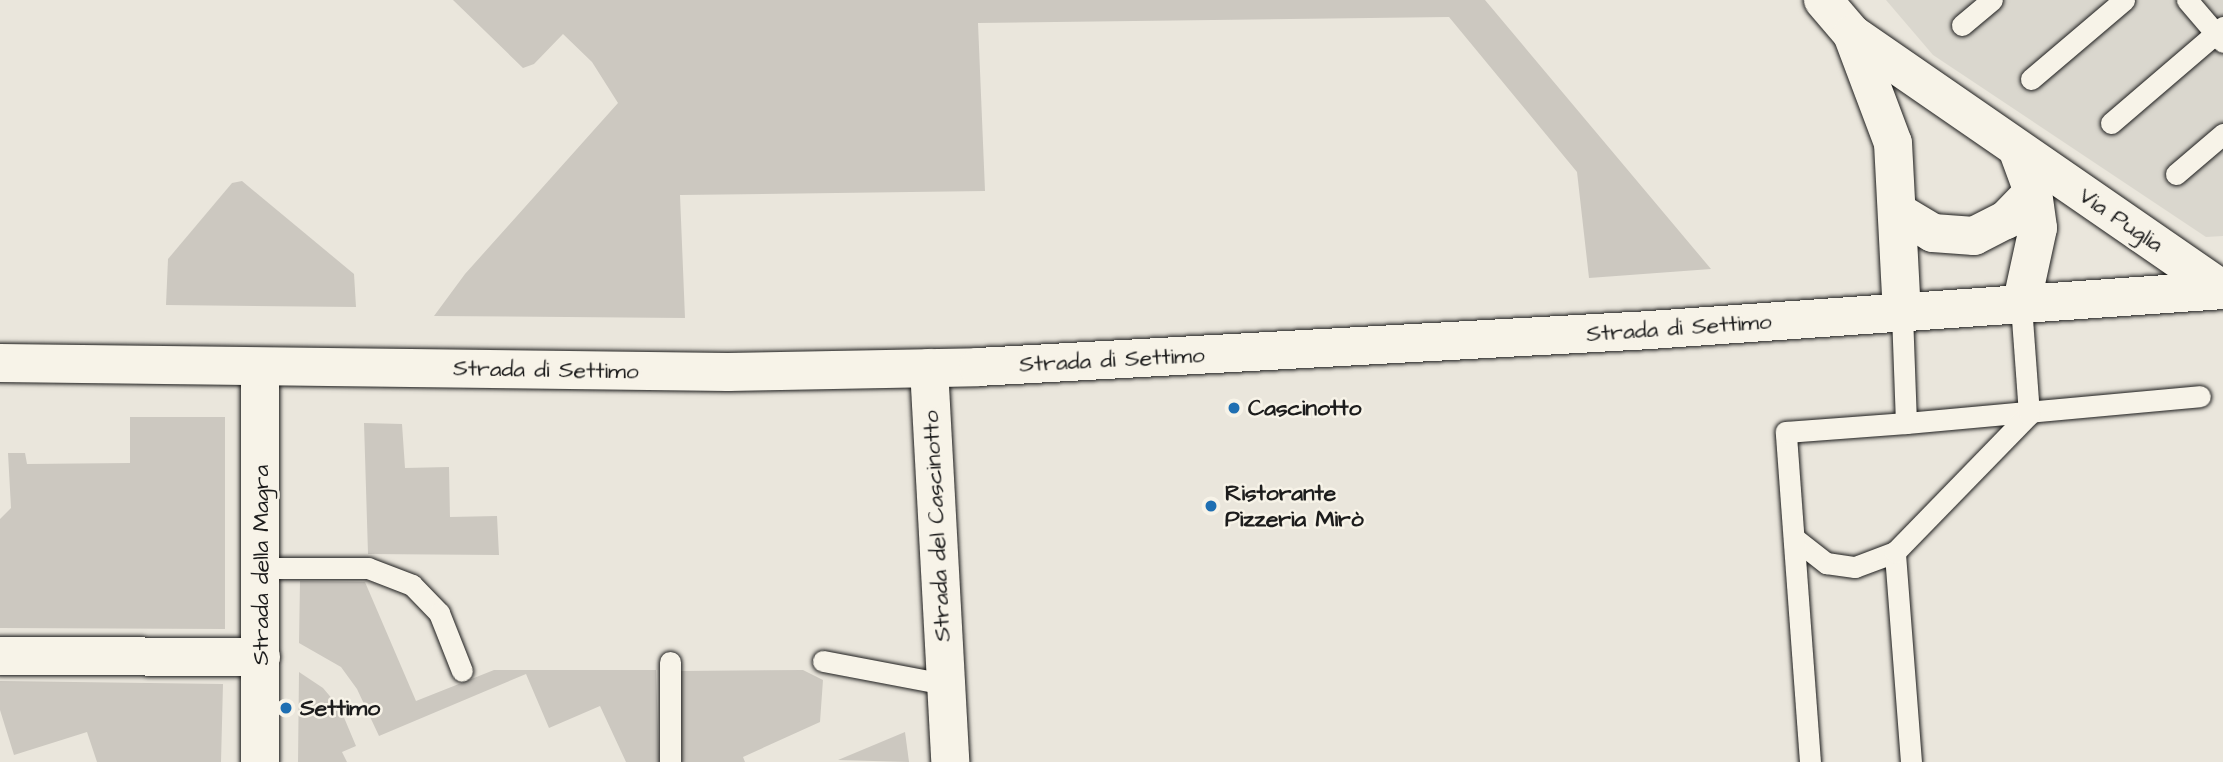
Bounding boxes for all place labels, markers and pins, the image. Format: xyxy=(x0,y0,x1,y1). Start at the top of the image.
place label: Cascinotto xyxy=(1248,394,1362,422)
marker: Cascinotto xyxy=(1226,400,1242,416)
place label: Ristorante Pizzeria Mirò xyxy=(1225,479,1364,533)
marker: Ristorante Pizzeria Mirò xyxy=(1203,498,1219,514)
place label: Settimo xyxy=(300,694,380,722)
marker: Settimo xyxy=(278,700,294,716)

